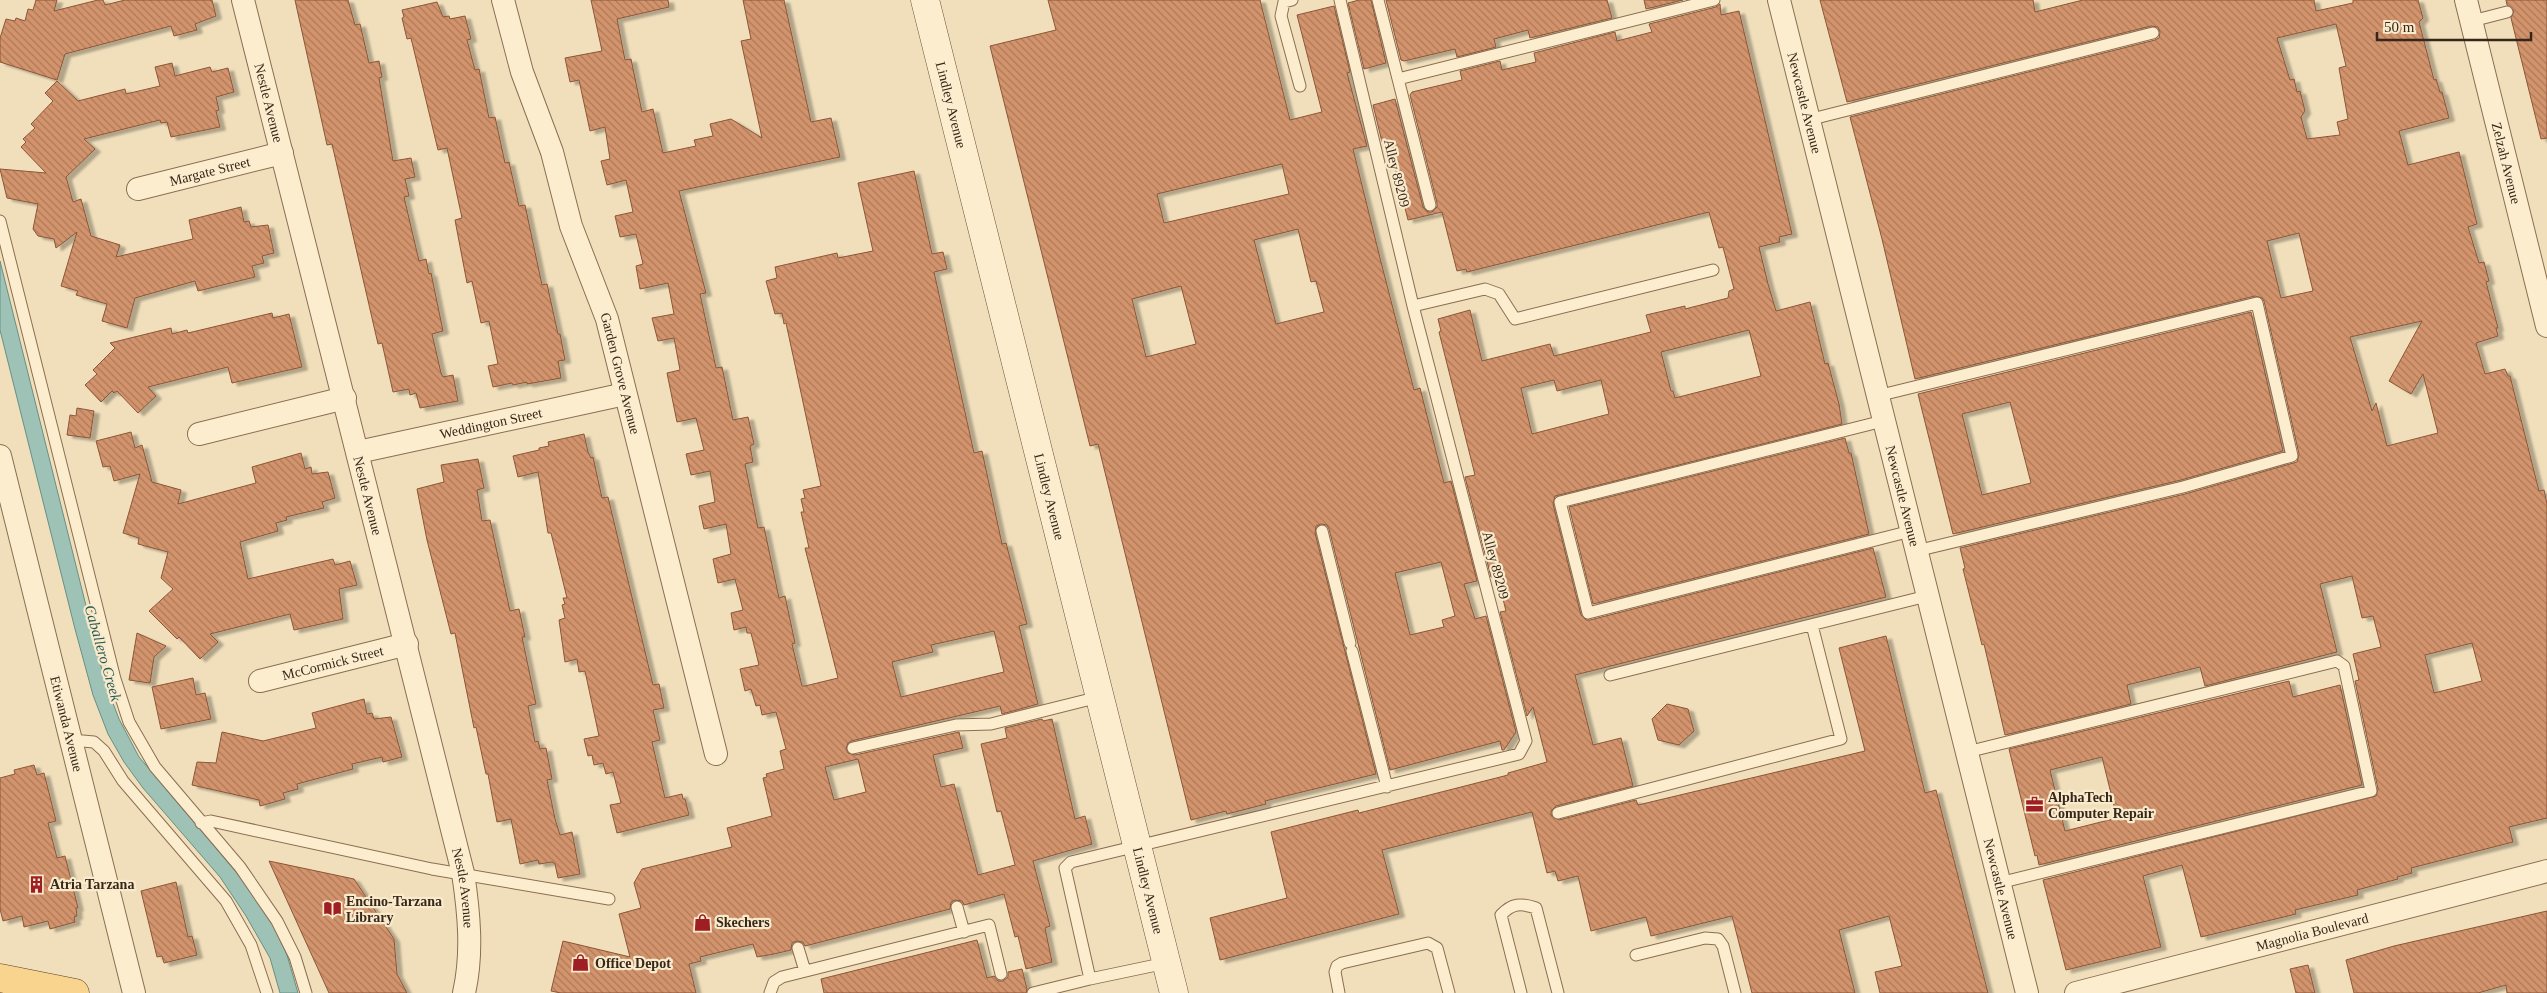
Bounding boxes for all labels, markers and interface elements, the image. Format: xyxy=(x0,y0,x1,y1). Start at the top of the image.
scale bar xyxy=(2377,10,2531,42)
text: 50 m xyxy=(2384,19,2415,35)
street label: Newcastle Avenue xyxy=(1784,51,1824,155)
street label: Lindley Avenue xyxy=(933,60,969,150)
street label: Nestle Avenue xyxy=(251,62,286,144)
street label: Zelzah Avenue xyxy=(2489,121,2523,205)
street label: Alley 89209 xyxy=(1381,138,1412,209)
street label: Margate Street xyxy=(168,154,252,189)
street label: Garden Grove Avenue xyxy=(597,310,643,436)
street label: Weddington Street xyxy=(438,405,544,442)
street label: Newcastle Avenue xyxy=(1883,444,1922,548)
street label: Lindley Avenue xyxy=(1031,452,1067,542)
street label: Nestle Avenue xyxy=(350,455,385,537)
street label: Alley 89209 xyxy=(1479,530,1512,601)
water label: Caballero Creek xyxy=(82,603,124,703)
street label: McCormick Street xyxy=(281,643,385,683)
street label: Etiwanda Avenue xyxy=(47,674,85,773)
place label: AlphaTech Computer Repair xyxy=(2048,790,2154,821)
office icon: AlphaTech Computer Repair xyxy=(2024,795,2044,815)
street label: Newcastle Avenue xyxy=(1981,837,2020,941)
street label: Nestle Avenue xyxy=(449,846,476,928)
street label: Lindley Avenue xyxy=(1130,846,1166,935)
building icon: Atria Tarzana xyxy=(26,874,46,894)
place label: Atria Tarzana xyxy=(50,877,134,892)
place label: Encino-Tarzana Library xyxy=(346,894,442,925)
library icon: Encino-Tarzana Library xyxy=(322,899,342,919)
street label: Magnolia Boulevard xyxy=(2255,911,2370,954)
shop icon: Skechers xyxy=(692,912,712,932)
place label: Skechers xyxy=(716,915,770,930)
shop icon: Office Depot xyxy=(571,953,591,973)
place label: Office Depot xyxy=(595,956,671,971)

